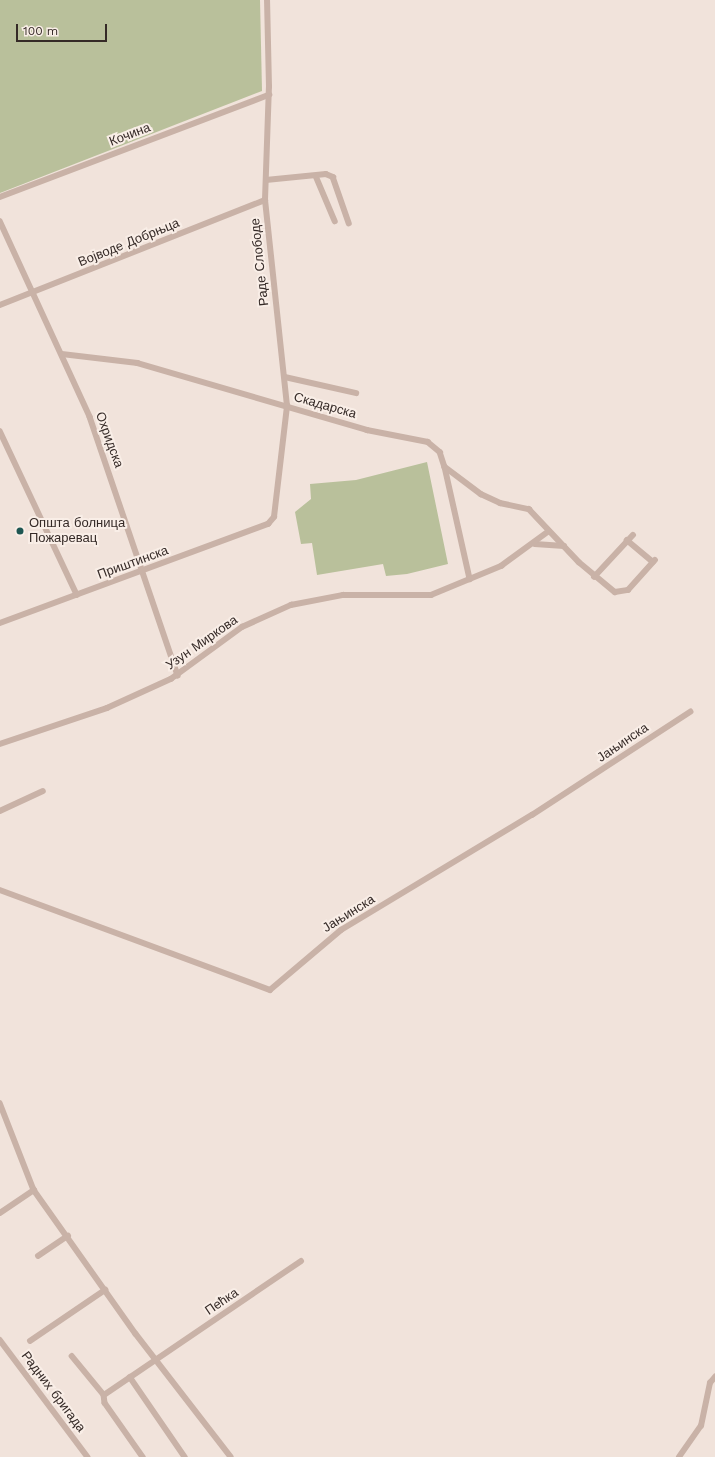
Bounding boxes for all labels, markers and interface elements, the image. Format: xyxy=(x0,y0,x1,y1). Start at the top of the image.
scale bar xyxy=(18,16,109,42)
text: 100 m xyxy=(23,24,58,38)
street label: Кочина xyxy=(107,120,153,150)
street label: Војводе Добрњца xyxy=(76,216,182,270)
street label: Раде Слободе xyxy=(248,217,272,307)
street label: Скадарска xyxy=(292,390,358,422)
street label: Охридска xyxy=(92,410,126,470)
place label: Општа болница Пожаревац xyxy=(29,516,125,547)
marker: Општа болница Пожаревац xyxy=(14,525,26,537)
street label: Приштинска xyxy=(95,543,171,583)
street label: Узун Миркова xyxy=(163,613,241,673)
street label: Јањинска xyxy=(594,720,652,766)
street label: Јањинска xyxy=(320,892,378,936)
street label: Пећка xyxy=(202,1285,242,1319)
street label: Радних бригада xyxy=(18,1349,88,1435)

